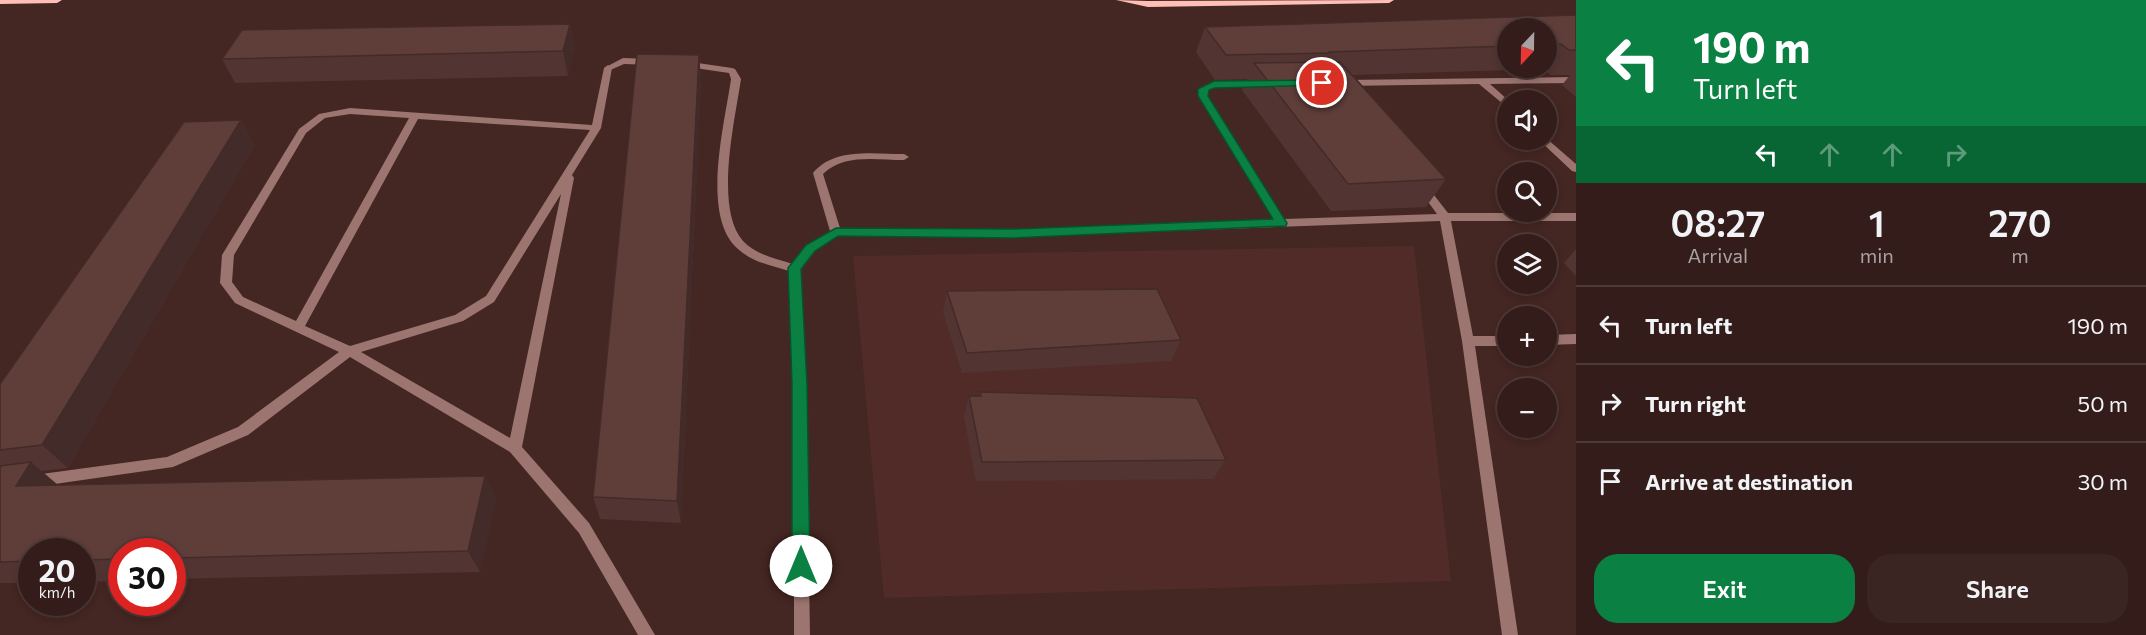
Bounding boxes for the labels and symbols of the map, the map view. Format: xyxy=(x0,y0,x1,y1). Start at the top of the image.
north arrow xyxy=(1497,18,1557,78)
pin xyxy=(1296,57,1347,108)
position arrow xyxy=(769,534,833,598)
speed limit sign: 30 xyxy=(108,538,186,616)

